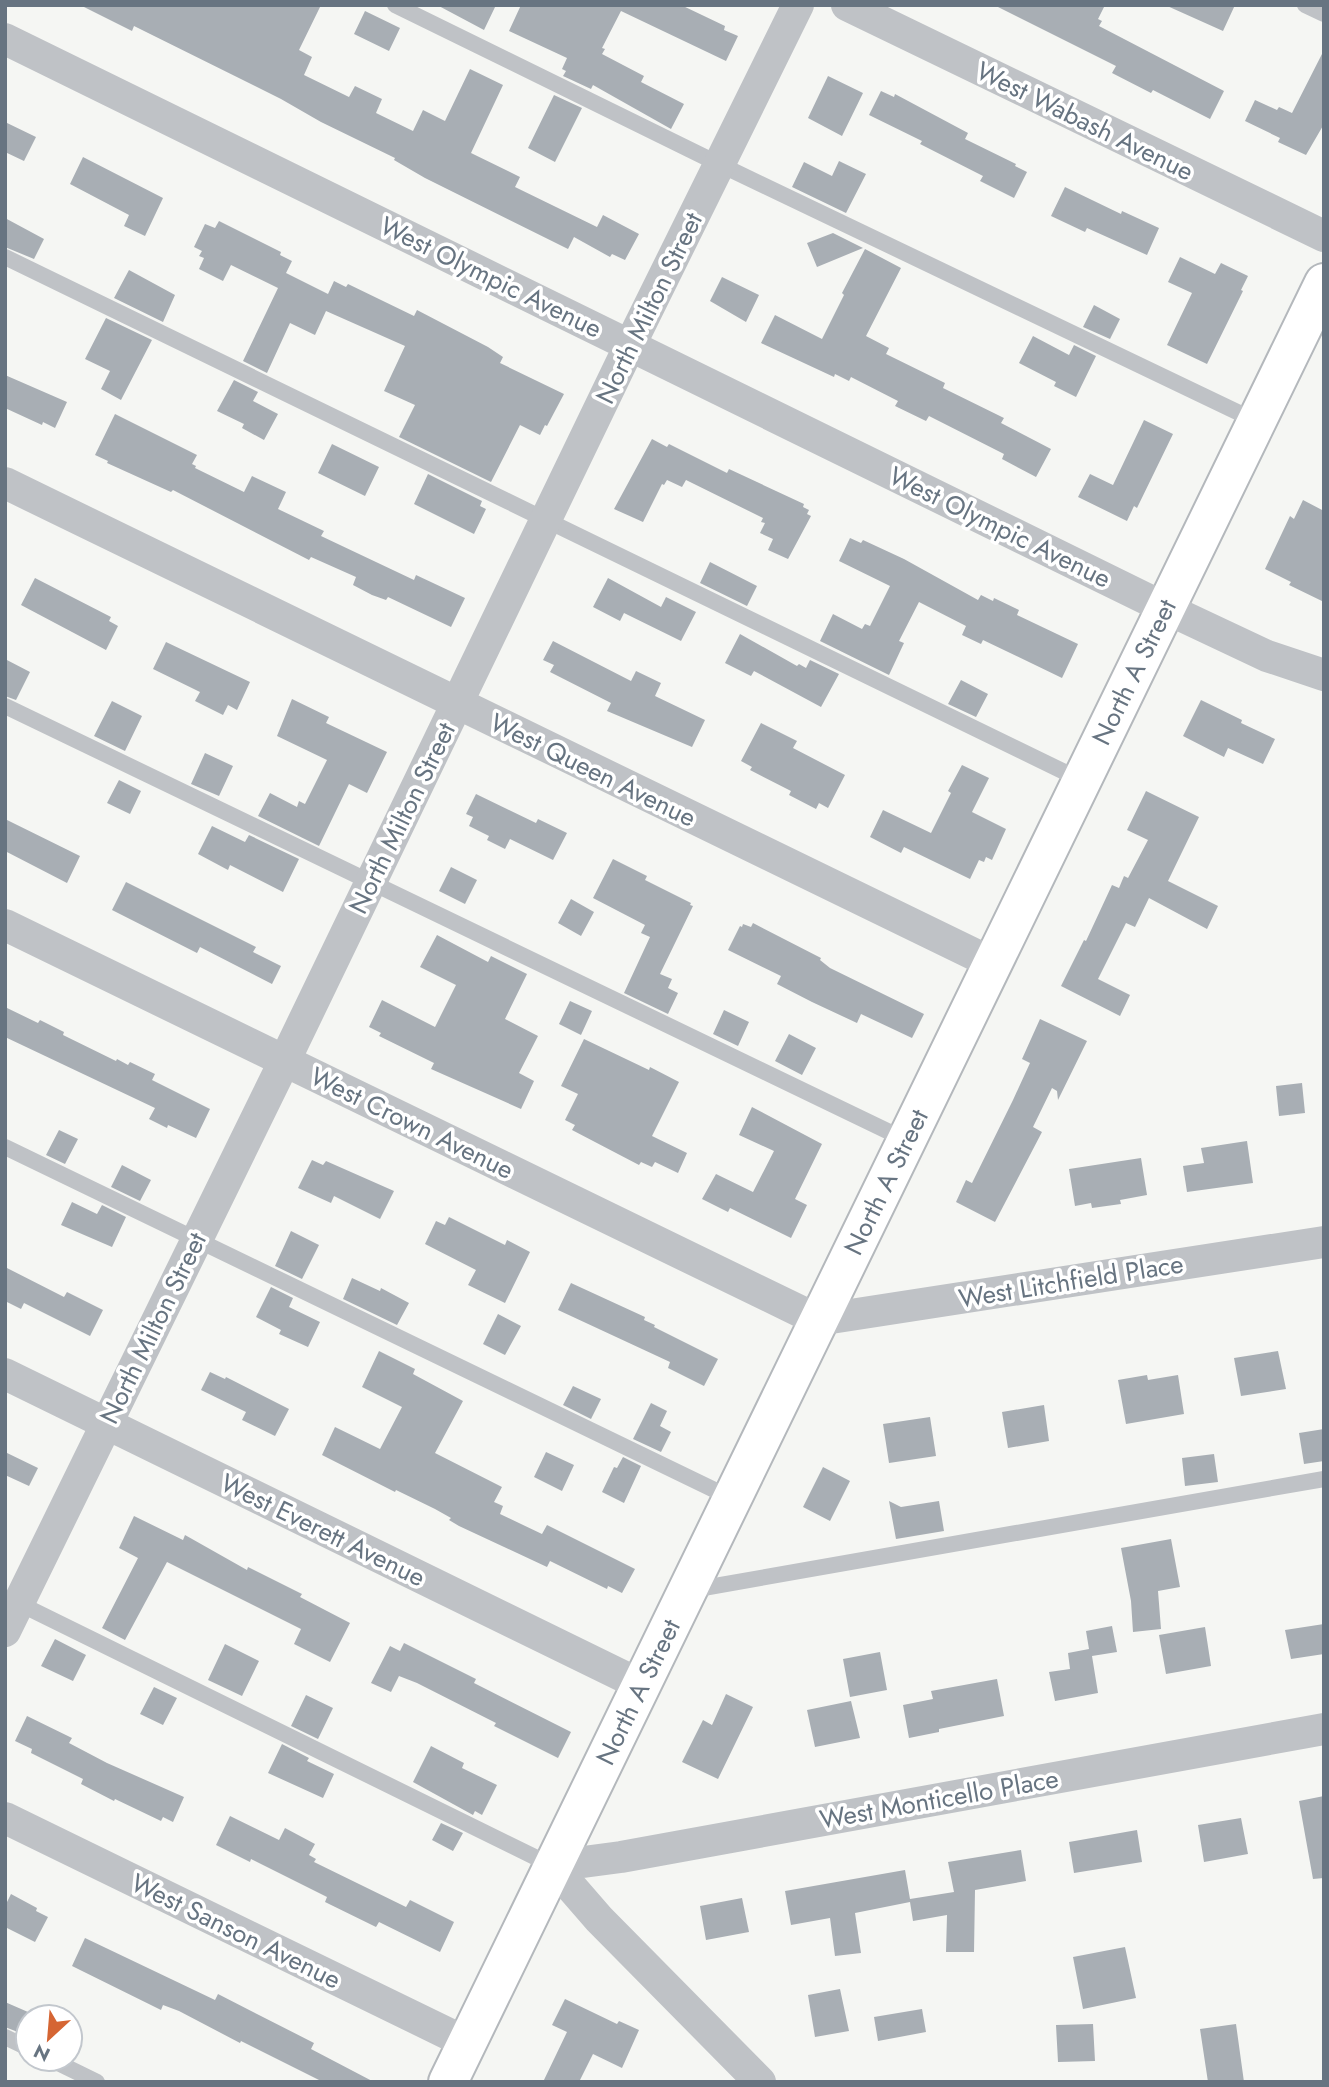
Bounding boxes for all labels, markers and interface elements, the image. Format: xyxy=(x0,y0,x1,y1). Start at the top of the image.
street label: West Wabash Avenue xyxy=(970,52,1200,190)
street label: North Milton Street xyxy=(586,205,712,410)
street label: West Olympic Avenue xyxy=(374,207,608,347)
street label: West Olympic Avenue xyxy=(883,457,1117,597)
street label: North A Street xyxy=(1082,592,1186,751)
street label: West Queen Avenue xyxy=(484,704,702,836)
street label: North Milton Street xyxy=(339,715,465,920)
street label: West Crown Avenue xyxy=(304,1057,520,1189)
street label: North A Street xyxy=(834,1102,938,1261)
street label: North Milton Street xyxy=(90,1225,216,1430)
street label: West Litchfield Place xyxy=(956,1244,1186,1318)
street label: West Everett Avenue xyxy=(214,1464,432,1596)
street label: North A Street xyxy=(586,1612,690,1771)
street label: West Monticello Place xyxy=(817,1759,1061,1839)
street label: West Sanson Avenue xyxy=(125,1864,347,1998)
north arrow xyxy=(14,2003,84,2073)
text: N xyxy=(29,2037,54,2068)

